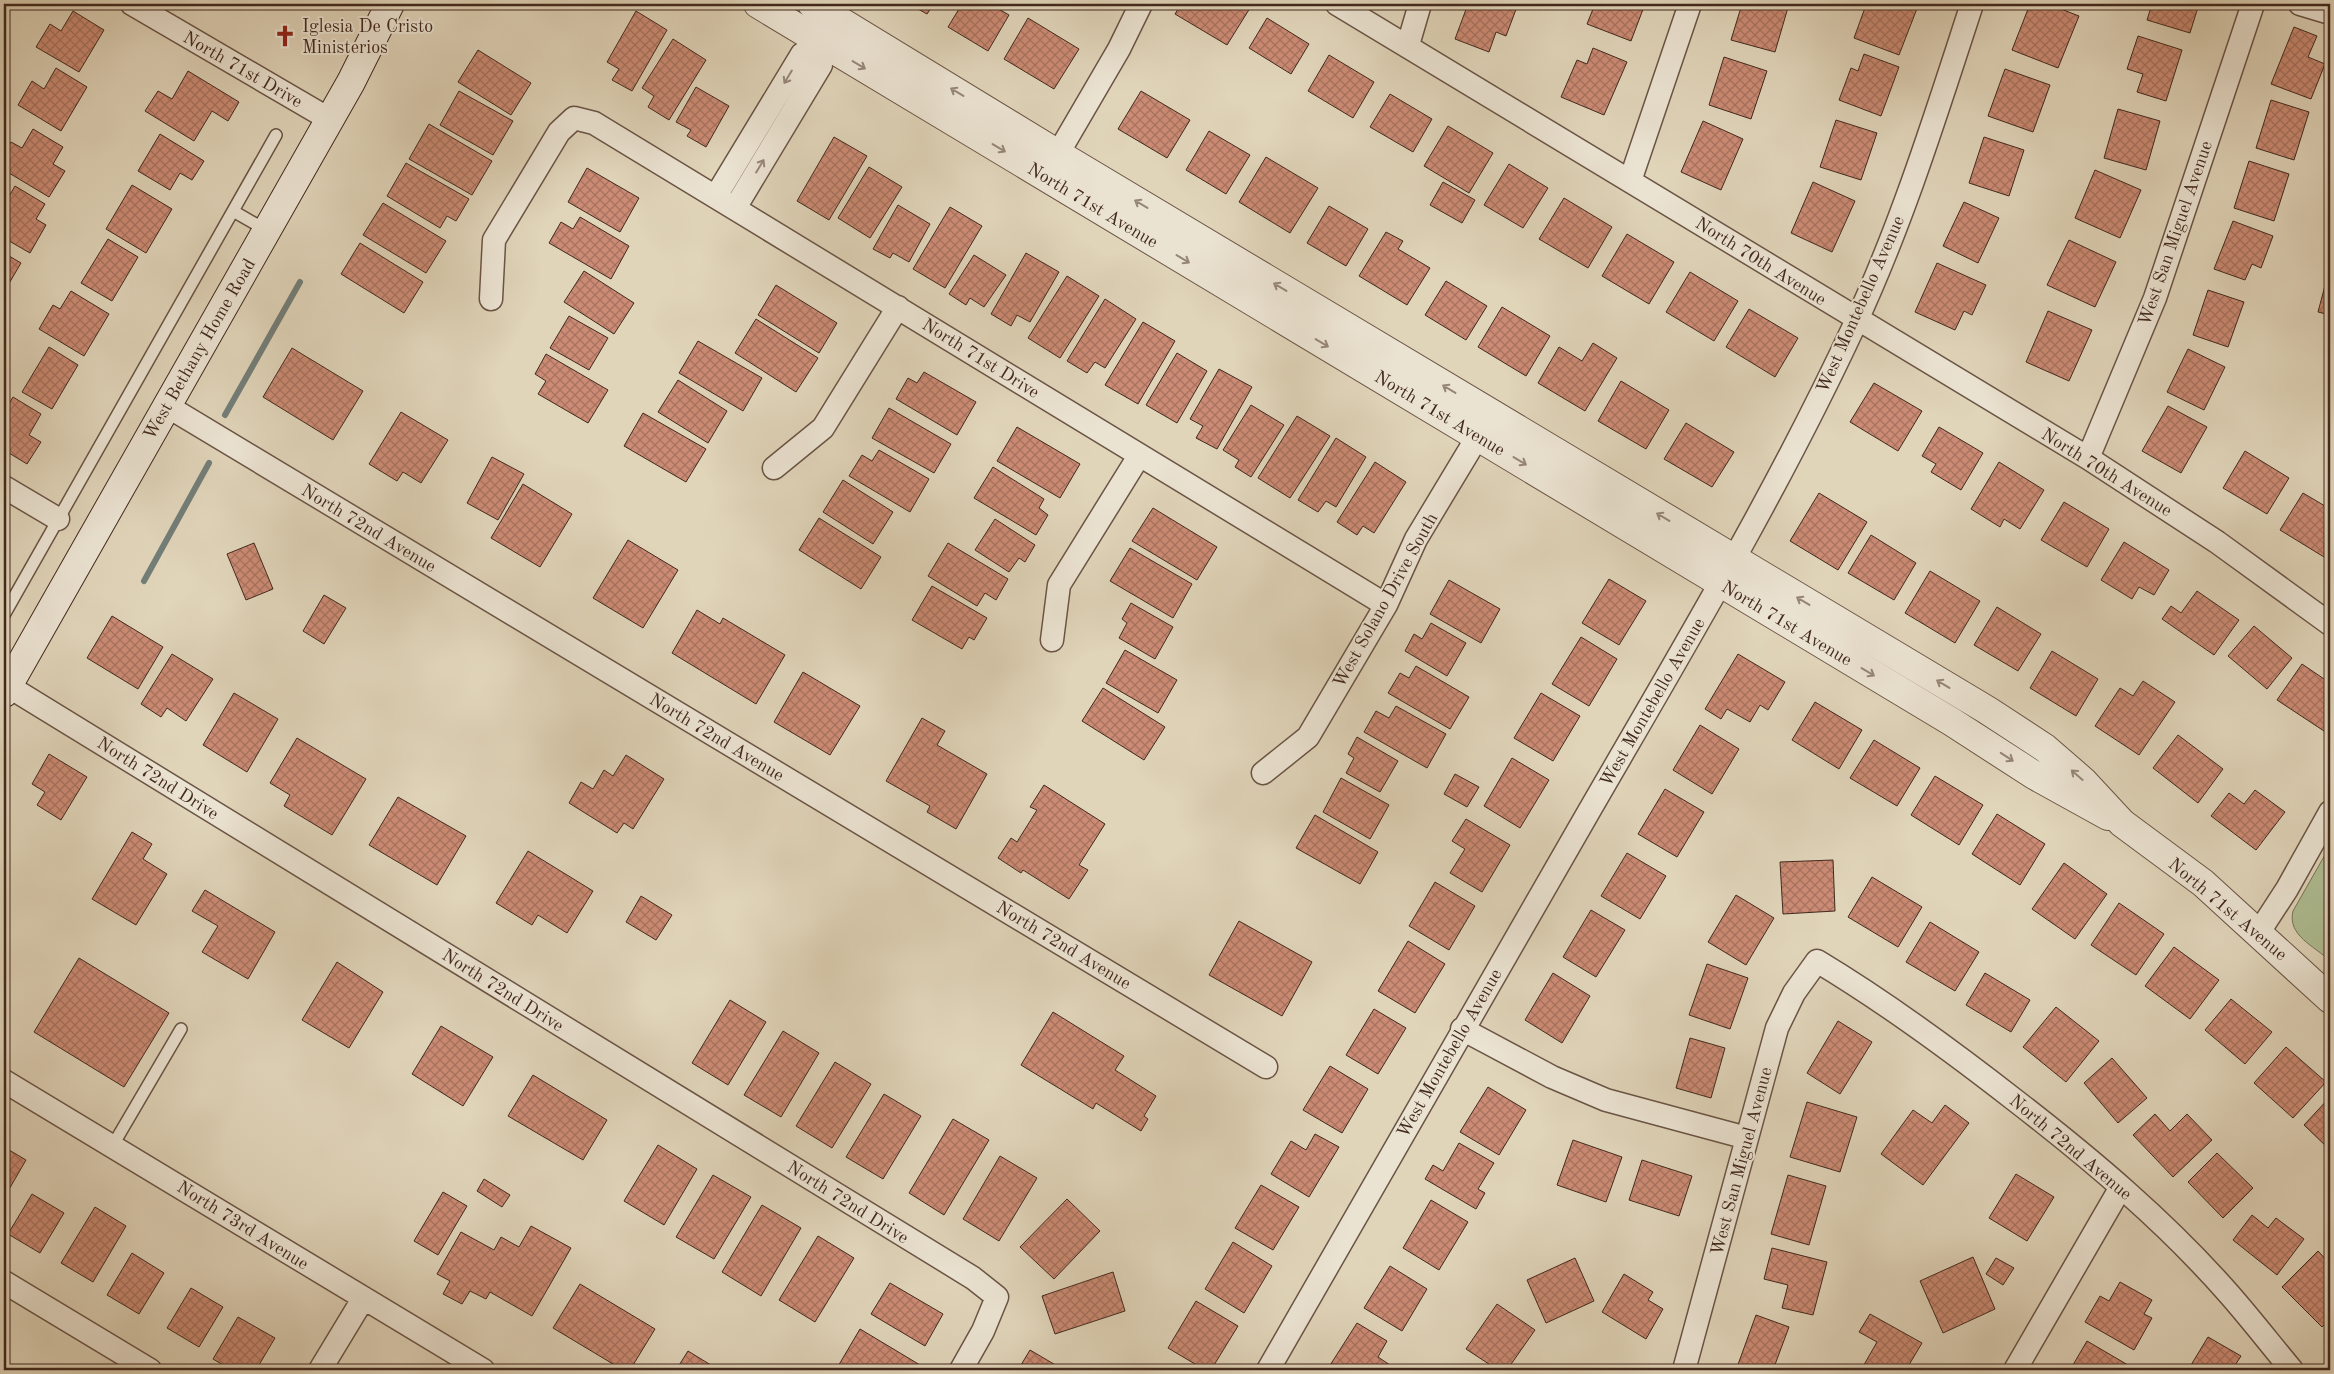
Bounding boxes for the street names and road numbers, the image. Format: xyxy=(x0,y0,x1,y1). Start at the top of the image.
street label: North 71st Drive xyxy=(180,28,305,111)
street label: West San Miguel Avenue xyxy=(2136,139,2216,328)
street label: North 71st Avenue xyxy=(1024,160,1161,252)
street label: West Montebello Avenue xyxy=(1814,213,1908,396)
street label: North 70th Avenue xyxy=(1692,214,1829,309)
street label: West Bethany Home Road xyxy=(141,256,259,443)
street label: North 71st Drive xyxy=(919,316,1042,402)
street label: North 71st Avenue xyxy=(1371,368,1508,460)
street label: North 70th Avenue xyxy=(2038,425,2175,520)
street label: North 72nd Avenue xyxy=(298,482,439,576)
street label: West Solano Drive South xyxy=(1330,510,1441,691)
street label: North 71st Avenue xyxy=(1718,578,1855,670)
street label: West Montebello Avenue xyxy=(1597,615,1709,790)
street label: North 72nd Avenue xyxy=(646,691,787,785)
street label: North 72nd Drive xyxy=(94,734,221,823)
street label: North 71st Avenue xyxy=(2165,855,2290,964)
street label: North 72nd Avenue xyxy=(993,899,1134,993)
street label: North 72nd Drive xyxy=(439,946,566,1035)
street label: West Montebello Avenue xyxy=(1394,966,1506,1141)
street label: West San Miguel Avenue xyxy=(1708,1065,1776,1257)
street label: North 72nd Avenue xyxy=(2006,1092,2135,1204)
street label: North 72nd Drive xyxy=(784,1158,911,1247)
street label: North 73rd Avenue xyxy=(174,1178,311,1274)

